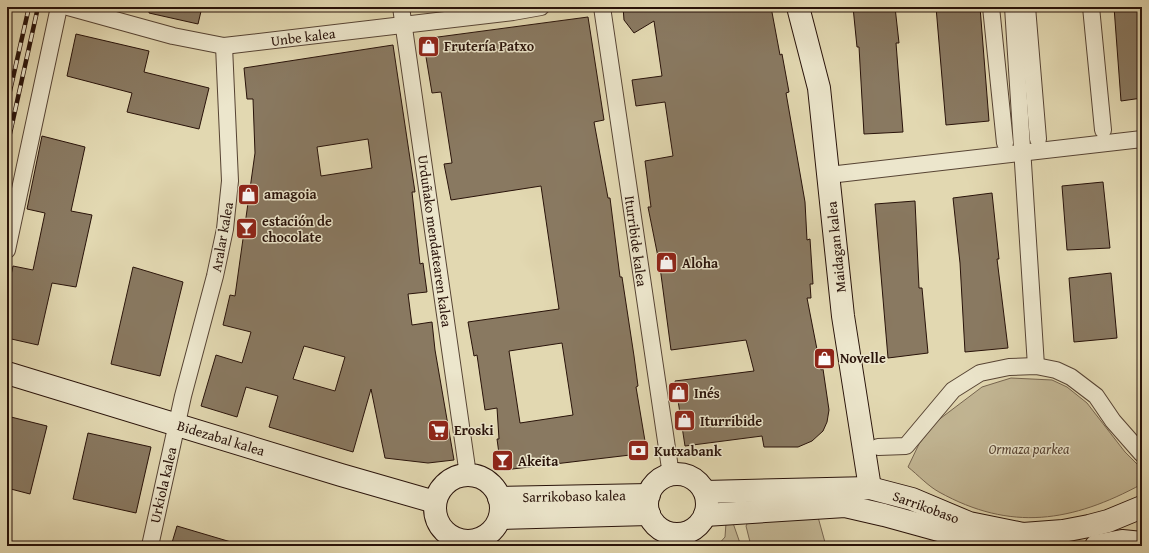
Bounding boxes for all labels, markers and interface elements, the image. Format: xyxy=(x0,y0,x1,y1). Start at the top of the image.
street label: Unbe kalea xyxy=(270,23,337,51)
shop icon: Frutería Patxo xyxy=(415,33,441,59)
place label: Frutería Patxo xyxy=(444,36,535,56)
street label: Urduñako mendatearen kalea xyxy=(413,154,457,329)
shop icon: amagoia xyxy=(236,181,262,207)
place label: amagoia xyxy=(264,184,318,204)
street label: Iturribide kalea xyxy=(620,194,652,288)
street label: Aralar kalea xyxy=(206,200,238,274)
street label: Maidagan kalea xyxy=(821,200,851,294)
place label: estación de chocolate xyxy=(262,211,332,247)
bar icon: estación de chocolate xyxy=(233,216,259,242)
shop icon: Aloha xyxy=(653,250,679,276)
place label: Aloha xyxy=(682,253,719,273)
shop icon: Novelle xyxy=(811,345,837,371)
place label: Novelle xyxy=(840,348,886,368)
shop icon: Inés xyxy=(666,380,692,406)
place label: Inés xyxy=(694,383,720,403)
shop icon: Iturribide xyxy=(672,408,698,434)
place label: Iturribide xyxy=(700,411,762,431)
street label: Bidezabal kalea xyxy=(175,415,267,461)
supermarket icon: Eroski xyxy=(426,417,452,443)
place label: Eroski xyxy=(454,420,494,440)
bank icon: Kutxabank xyxy=(625,438,651,464)
park label: Ormaza parkea xyxy=(988,439,1070,459)
place label: Kutxabank xyxy=(654,441,723,461)
street label: Urkiola kalea xyxy=(145,445,182,525)
bar icon: Akeita xyxy=(490,448,516,474)
place label: Akeita xyxy=(518,451,559,471)
street label: Sarrikobaso kalea xyxy=(522,485,626,507)
street label: Sarrikobaso xyxy=(890,486,962,528)

